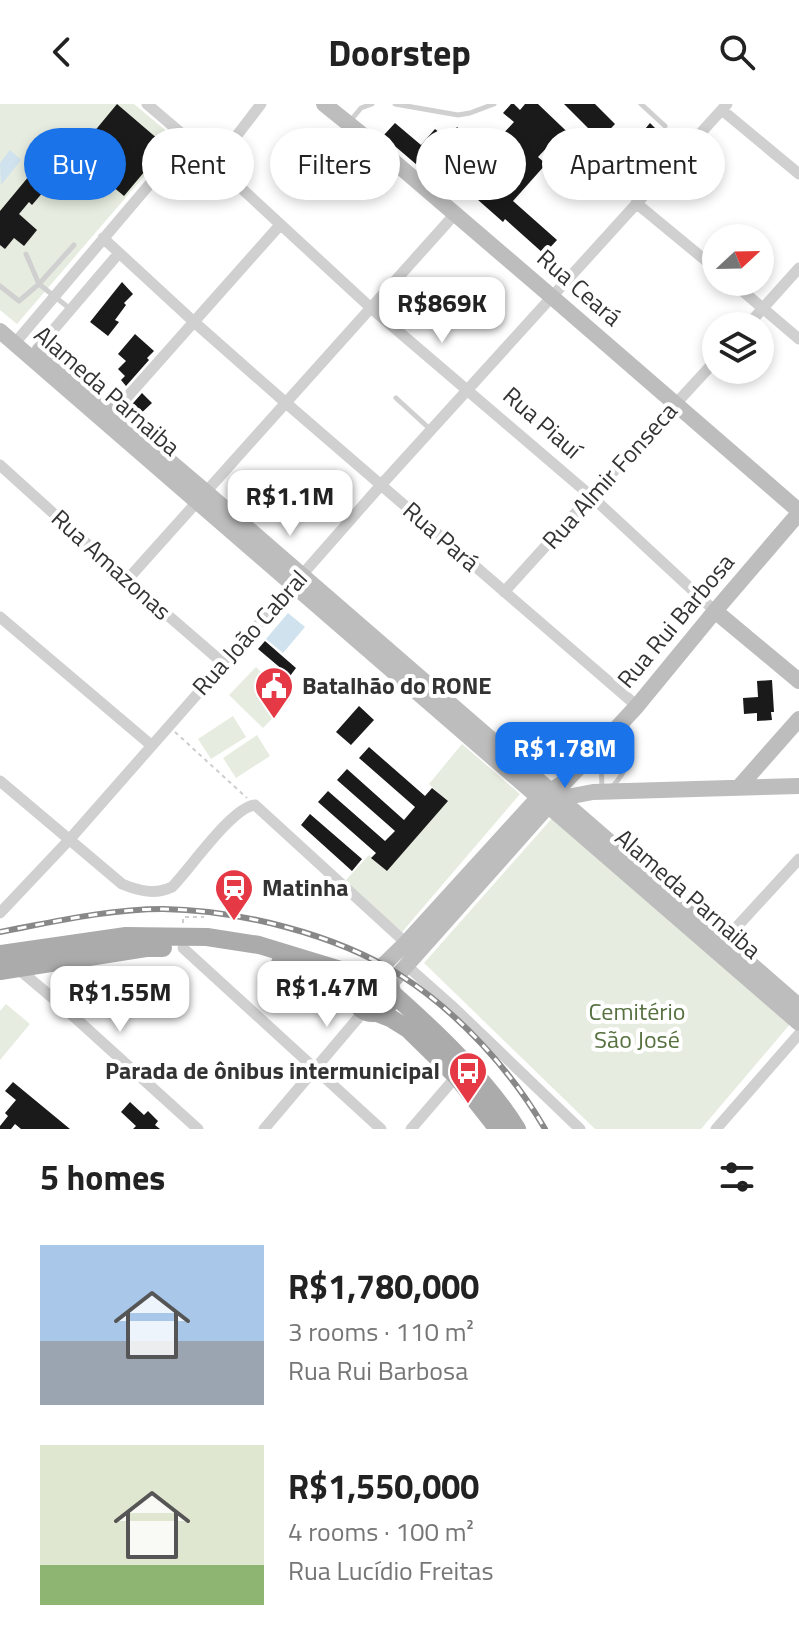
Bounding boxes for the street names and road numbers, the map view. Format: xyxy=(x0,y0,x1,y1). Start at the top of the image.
street label: Rua Ceará xyxy=(529,240,630,334)
street label: Alameda Parnaiba xyxy=(27,317,189,464)
street label: Rua Piauí xyxy=(495,378,591,468)
street label: Rua Almir Fonseca xyxy=(533,394,685,557)
street label: Rua Pará xyxy=(395,493,488,580)
street label: Rua Amazonas xyxy=(44,500,180,628)
street label: Rua Rui Barbosa xyxy=(608,545,742,696)
street label: Rua João Cabral xyxy=(183,562,315,703)
street label: Alameda Parnaiba xyxy=(608,820,770,967)

